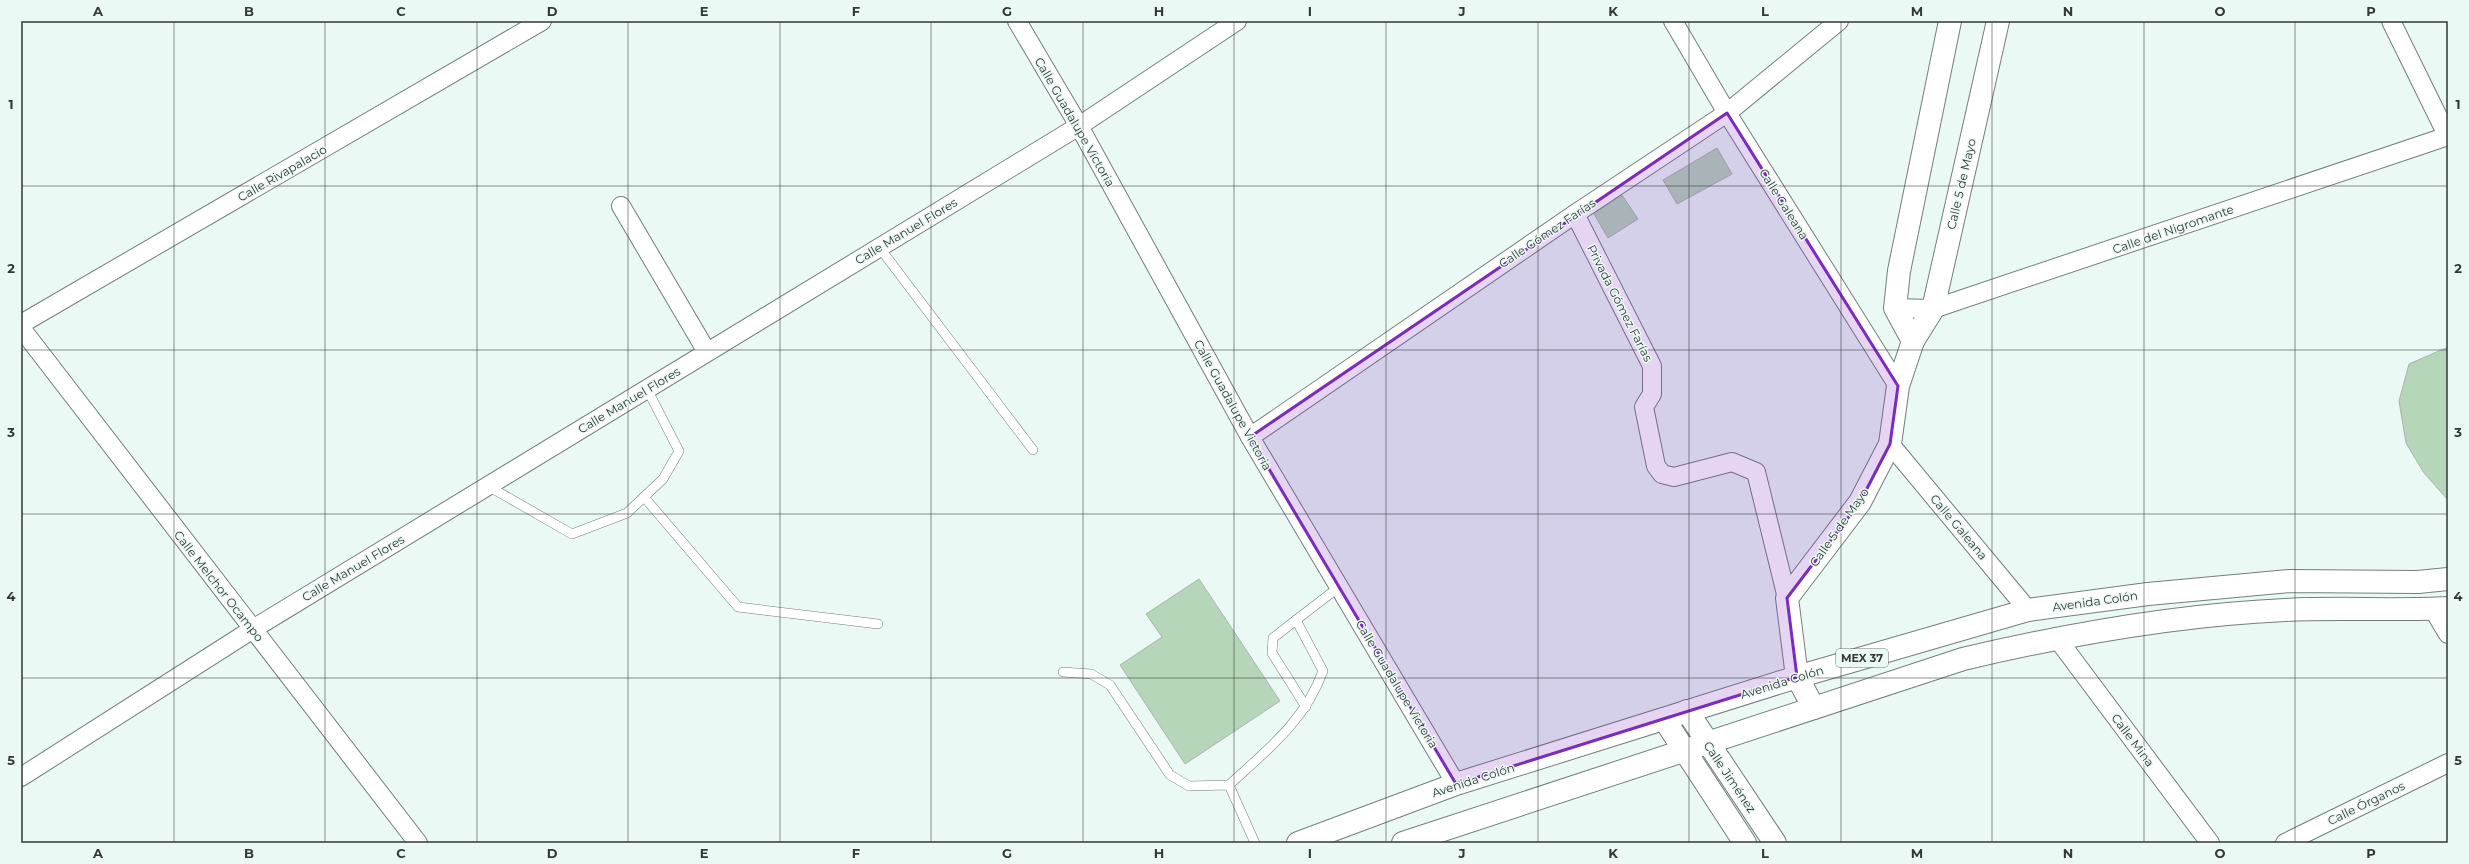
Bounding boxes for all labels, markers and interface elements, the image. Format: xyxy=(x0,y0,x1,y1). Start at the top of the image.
text: A xyxy=(92,3,104,19)
text: B xyxy=(244,3,254,19)
text: C xyxy=(396,3,406,19)
text: D xyxy=(547,3,558,19)
text: E xyxy=(700,3,709,19)
text: F xyxy=(852,3,860,19)
text: G xyxy=(1002,3,1012,19)
text: H xyxy=(1154,3,1164,19)
text: I xyxy=(1308,3,1312,19)
text: J xyxy=(1457,3,1466,19)
text: K xyxy=(1608,3,1618,19)
text: L xyxy=(1761,3,1769,19)
text: M xyxy=(1911,3,1923,19)
text: N xyxy=(2063,3,2073,19)
text: O xyxy=(2215,3,2226,19)
text: P xyxy=(2366,3,2376,19)
street label: Calle Guadalupe Victoria xyxy=(1032,54,1118,190)
text: 1 xyxy=(8,96,14,112)
text: 1 xyxy=(2455,96,2461,112)
street label: Calle 5 de Mayo xyxy=(1943,137,1979,231)
street label: Calle Rivapalacio xyxy=(235,141,329,205)
street label: Calle Galeana xyxy=(1756,166,1812,242)
street label: Calle Manuel Flores xyxy=(852,194,960,268)
street label: Calle Gómez Farías xyxy=(1496,195,1598,271)
street label: Calle del Nigromante xyxy=(2110,201,2236,257)
street label: Privada Gómez Farías xyxy=(1584,242,1656,364)
text: 2 xyxy=(7,260,15,276)
text: 2 xyxy=(2454,260,2462,276)
street label: Calle Guadalupe Victoria xyxy=(1191,337,1275,473)
street label: Calle Manuel Flores xyxy=(575,363,683,437)
text: 3 xyxy=(6,424,15,440)
text: 3 xyxy=(2453,424,2462,440)
street label: Calle 5 de Mayo xyxy=(1806,485,1872,569)
street label: Calle Galeana xyxy=(1927,491,1991,563)
street label: Calle Melchor Ocampo xyxy=(171,527,267,645)
street label: Calle Manuel Flores xyxy=(299,531,407,605)
text: 4 xyxy=(7,588,16,604)
street label: Avenida Colón xyxy=(2051,588,2139,614)
text: 4 xyxy=(2454,588,2463,604)
street label: Calle Guadalupe Victoria xyxy=(1353,617,1441,751)
road number: MEX 37 xyxy=(1836,649,1888,667)
street label: Avenida Colón xyxy=(1739,662,1825,702)
street label: Calle Mina xyxy=(2108,711,2158,769)
street label: Calle Jiménez xyxy=(1701,738,1759,816)
text: 5 xyxy=(7,752,15,768)
text: 5 xyxy=(2454,752,2462,768)
street label: Avenida Colón xyxy=(1430,760,1516,800)
street label: Calle Órganos xyxy=(2325,778,2407,828)
text: A xyxy=(92,845,104,861)
text: B xyxy=(244,845,254,861)
text: C xyxy=(396,845,406,861)
text: D xyxy=(547,845,558,861)
text: E xyxy=(700,845,709,861)
text: F xyxy=(852,845,860,861)
text: G xyxy=(1002,845,1012,861)
text: H xyxy=(1154,845,1164,861)
text: I xyxy=(1308,845,1312,861)
text: J xyxy=(1457,845,1466,861)
text: K xyxy=(1608,845,1618,861)
text: L xyxy=(1761,845,1769,861)
text: M xyxy=(1911,845,1923,861)
text: N xyxy=(2063,845,2073,861)
text: O xyxy=(2215,845,2226,861)
text: P xyxy=(2366,845,2376,861)

